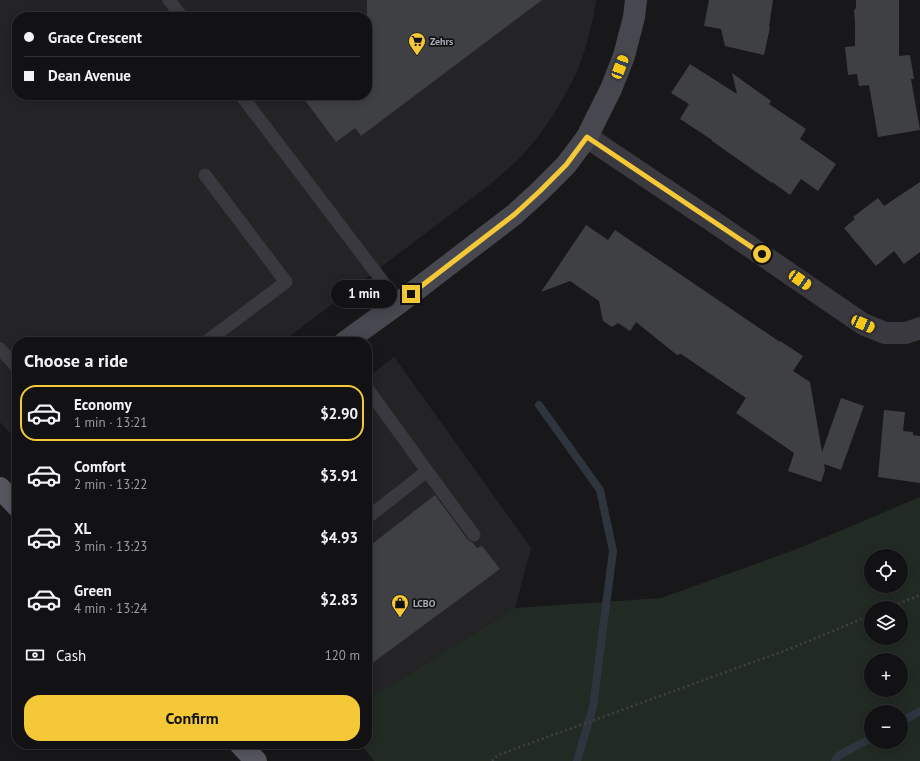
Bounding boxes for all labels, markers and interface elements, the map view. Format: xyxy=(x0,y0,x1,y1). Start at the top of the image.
text: Grace Crescent xyxy=(48,28,142,47)
supermarket icon: Zehrs xyxy=(407,31,427,56)
place label: Zehrs xyxy=(430,35,453,48)
car xyxy=(610,54,630,80)
text: Dean Avenue xyxy=(48,66,131,85)
route start xyxy=(753,245,771,263)
car xyxy=(787,268,813,292)
callout: 1 min xyxy=(331,280,397,308)
text: 1 min xyxy=(348,285,380,302)
route end xyxy=(402,285,420,303)
car xyxy=(850,314,876,334)
text: Choose a ride xyxy=(24,349,128,372)
icon: car xyxy=(26,395,62,431)
text: Economy xyxy=(74,395,132,414)
text: $2.90 xyxy=(320,404,358,423)
text: 1 min · 13:21 xyxy=(74,414,147,431)
icon: car xyxy=(26,457,62,493)
text: Comfort xyxy=(74,457,126,476)
text: $3.91 xyxy=(320,466,358,485)
text: 2 min · 13:22 xyxy=(74,476,147,493)
icon: car xyxy=(26,519,62,555)
text: XL xyxy=(74,519,91,538)
text: $4.93 xyxy=(320,528,358,547)
text: 3 min · 13:23 xyxy=(74,538,147,555)
map controls xyxy=(864,549,908,749)
button: locate xyxy=(864,549,908,593)
icon: car xyxy=(26,581,62,617)
text: Green xyxy=(74,581,112,600)
text: $2.83 xyxy=(320,590,358,609)
shop icon: LCBO xyxy=(390,593,410,618)
place label: LCBO xyxy=(413,597,436,610)
text: 4 min · 13:24 xyxy=(74,600,147,617)
button: layers xyxy=(864,601,908,645)
icon: cash xyxy=(24,644,46,666)
text: Cash xyxy=(56,646,86,665)
text: 120 m xyxy=(325,647,360,664)
button: + xyxy=(864,653,908,697)
button: Confirm xyxy=(24,695,360,741)
button: − xyxy=(864,705,908,749)

